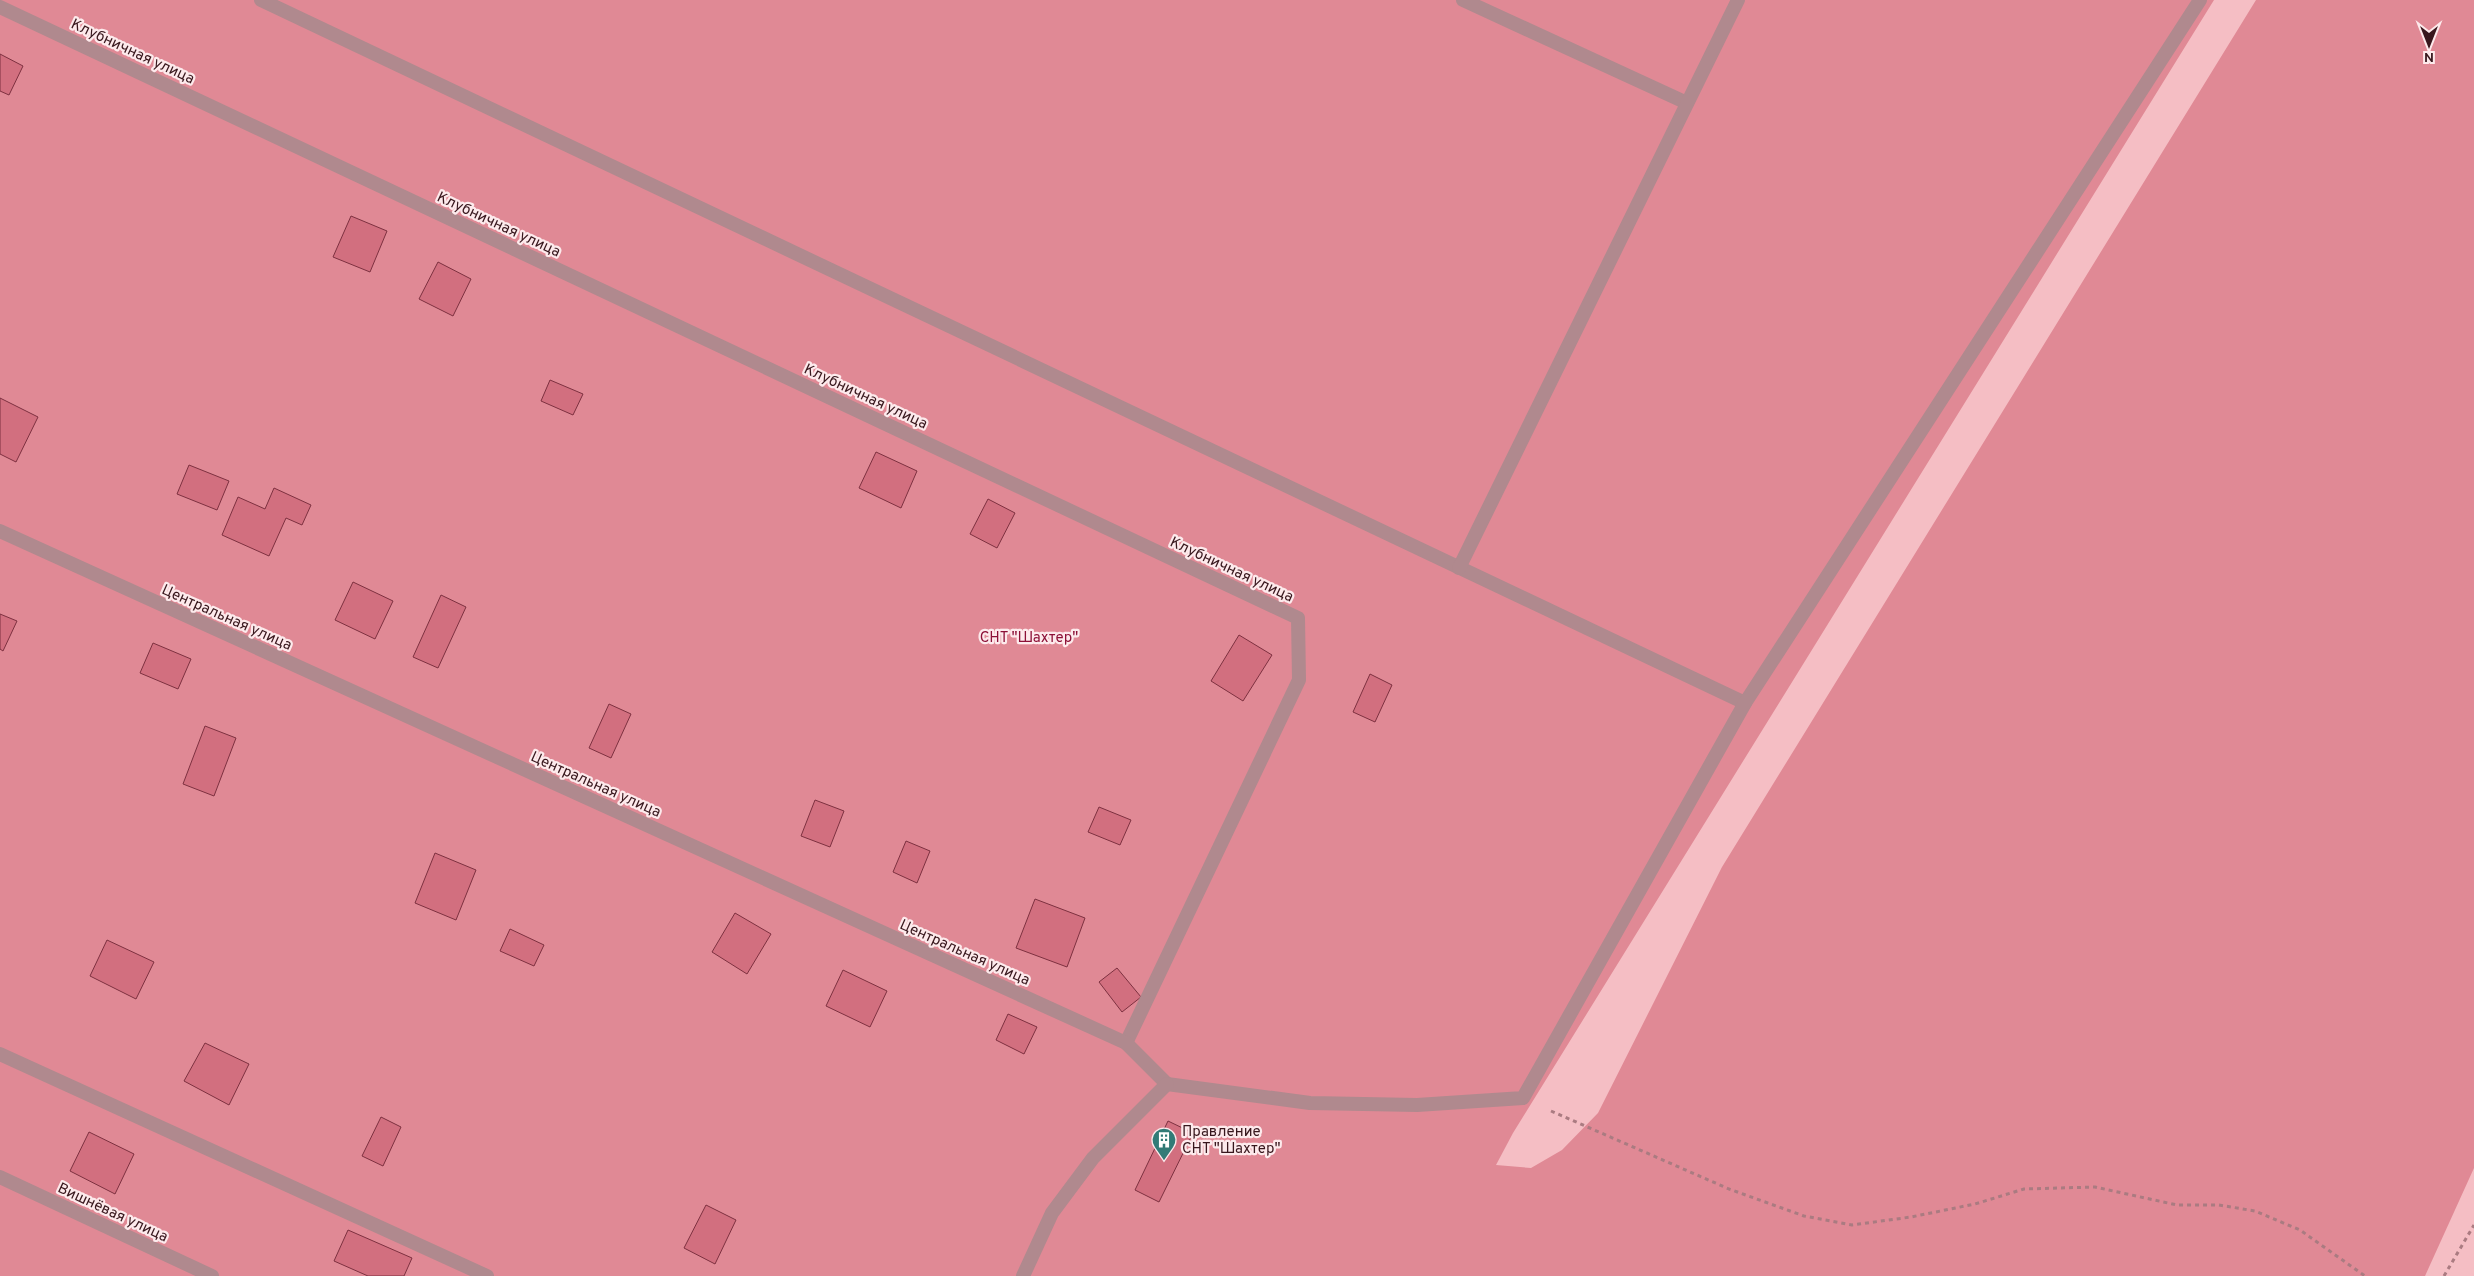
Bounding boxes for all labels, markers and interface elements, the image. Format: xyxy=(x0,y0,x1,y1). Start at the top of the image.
street label: Клубничная улица xyxy=(68,15,197,89)
north arrow xyxy=(2404,20,2454,70)
text: N xyxy=(2424,48,2434,65)
street label: Клубничная улица xyxy=(434,188,563,262)
street label: Клубничная улица xyxy=(801,360,930,434)
street label: Клубничная улица xyxy=(1167,533,1296,607)
street label: Центральная улица xyxy=(158,581,295,656)
park label: СНТ "Шахтер" xyxy=(980,629,1078,648)
street label: Центральная улица xyxy=(527,748,664,823)
street label: Центральная улица xyxy=(896,916,1033,991)
place label: Правление СНТ "Шахтер" xyxy=(1182,1123,1281,1159)
building icon: Правление СНТ "Шахтер" xyxy=(1151,1127,1177,1161)
street label: Вишнёвая улица xyxy=(54,1179,171,1247)

